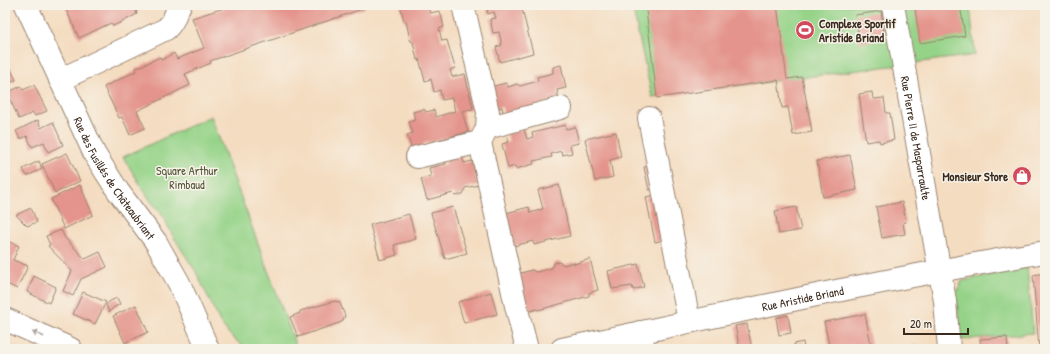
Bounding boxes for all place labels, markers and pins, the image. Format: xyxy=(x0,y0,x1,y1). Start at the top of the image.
place label: Complexe Sportif Aristide Briand xyxy=(819,15,897,46)
sports icon: Complexe Sportif Aristide Briand xyxy=(794,19,816,41)
shop icon: Monsieur Store xyxy=(1011,165,1033,187)
place label: Monsieur Store xyxy=(942,168,1008,185)

